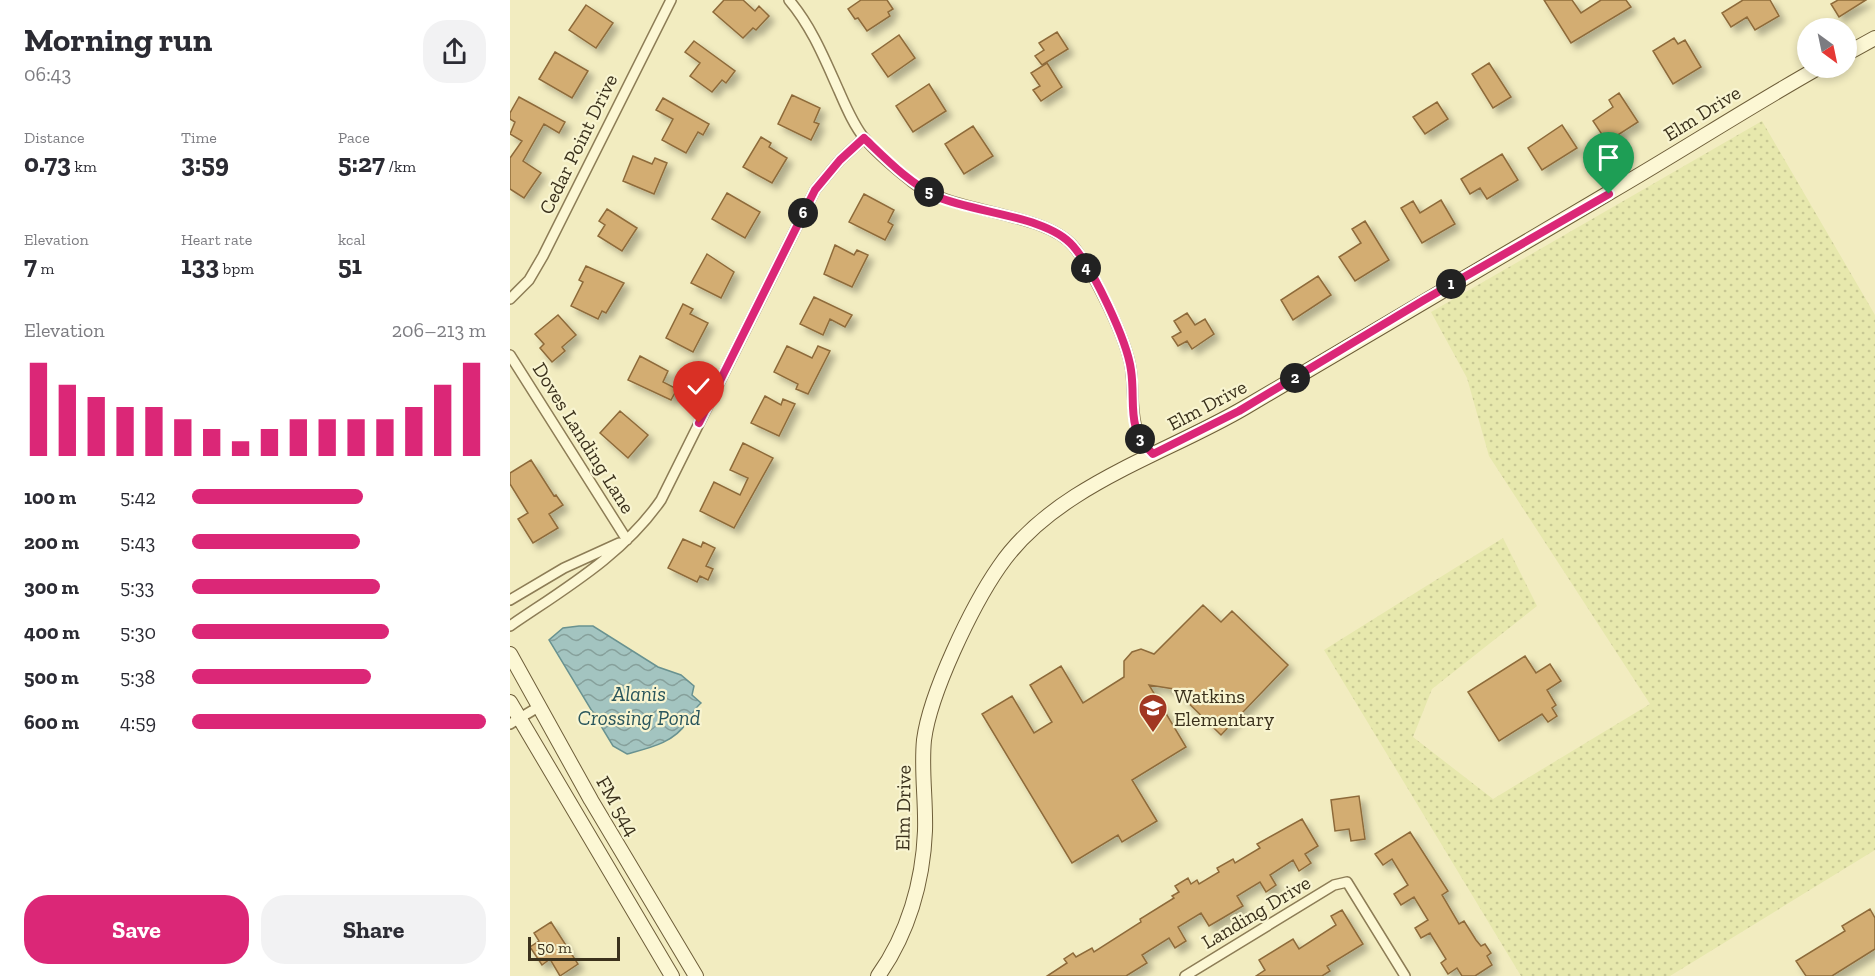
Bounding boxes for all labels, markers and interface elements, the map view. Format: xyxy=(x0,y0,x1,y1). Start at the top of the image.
north arrow xyxy=(1797,18,1857,78)
map controls xyxy=(1797,18,1857,78)
text: Morning run xyxy=(24,20,212,59)
button: share xyxy=(423,20,486,83)
text: 06:43 xyxy=(24,62,71,86)
street label: Cedar Point Drive xyxy=(534,70,622,218)
street label: Elm Drive xyxy=(1659,80,1745,146)
text: Distance xyxy=(24,128,85,147)
text: Time xyxy=(181,128,217,147)
text: Pace xyxy=(338,128,370,147)
pin xyxy=(1583,132,1634,194)
icon: arrive xyxy=(1592,141,1625,174)
text: 0.73 xyxy=(24,147,71,179)
text: 3:59 xyxy=(181,147,229,179)
text: 5:27 xyxy=(338,147,385,179)
text: km xyxy=(71,157,97,176)
text: /km xyxy=(385,157,416,176)
pin: 5 xyxy=(914,177,944,207)
text: 5 xyxy=(925,182,933,201)
pin: 6 xyxy=(788,198,818,228)
text: 6 xyxy=(799,203,807,222)
text: Elevation xyxy=(24,230,89,249)
text: Heart rate xyxy=(181,230,252,249)
text: kcal xyxy=(338,230,365,249)
text: 7 xyxy=(24,249,37,281)
text: 133 xyxy=(181,249,219,281)
text: 51 xyxy=(338,249,362,281)
pin: 4 xyxy=(1071,253,1101,283)
text: 4 xyxy=(1081,258,1091,277)
text: m xyxy=(37,259,54,278)
text: bpm xyxy=(219,259,254,278)
pin: 1 xyxy=(1436,269,1466,299)
text: 1 xyxy=(1448,274,1454,293)
text: Elevation xyxy=(24,318,105,342)
text: 206–213 m xyxy=(392,318,486,342)
street label: Doves Landing Lane xyxy=(528,358,640,518)
pin xyxy=(673,361,724,423)
pin: 2 xyxy=(1280,363,1310,393)
text: 2 xyxy=(1291,368,1299,387)
icon: check xyxy=(682,370,715,403)
street label: Elm Drive xyxy=(1163,374,1251,436)
pin: 3 xyxy=(1125,424,1155,454)
text: 3 xyxy=(1136,429,1144,448)
text: 100 m xyxy=(24,485,76,509)
text: 5:42 xyxy=(120,485,156,509)
text: 200 m xyxy=(24,530,79,554)
text: 5:43 xyxy=(120,530,155,554)
text: 300 m xyxy=(24,575,79,599)
text: 5:33 xyxy=(120,575,154,599)
text: 400 m xyxy=(24,620,80,644)
text: 5:30 xyxy=(120,620,156,644)
text: 500 m xyxy=(24,665,79,689)
text: 5:38 xyxy=(120,665,155,689)
water label: Alanis Crossing Pond xyxy=(578,681,701,730)
place label: Watkins Elementary xyxy=(1174,684,1275,731)
school or university icon: Watkins Elementary xyxy=(1137,692,1169,734)
text: 600 m xyxy=(24,710,79,734)
text: 4:59 xyxy=(120,710,156,734)
street label: Elm Drive xyxy=(890,765,916,851)
street label: FM 544 xyxy=(591,772,645,840)
street label: Landing Drive xyxy=(1197,870,1315,954)
button: Save xyxy=(24,895,249,964)
button: Share xyxy=(261,895,486,964)
scale bar xyxy=(528,934,620,962)
text: 50 m xyxy=(537,938,572,957)

